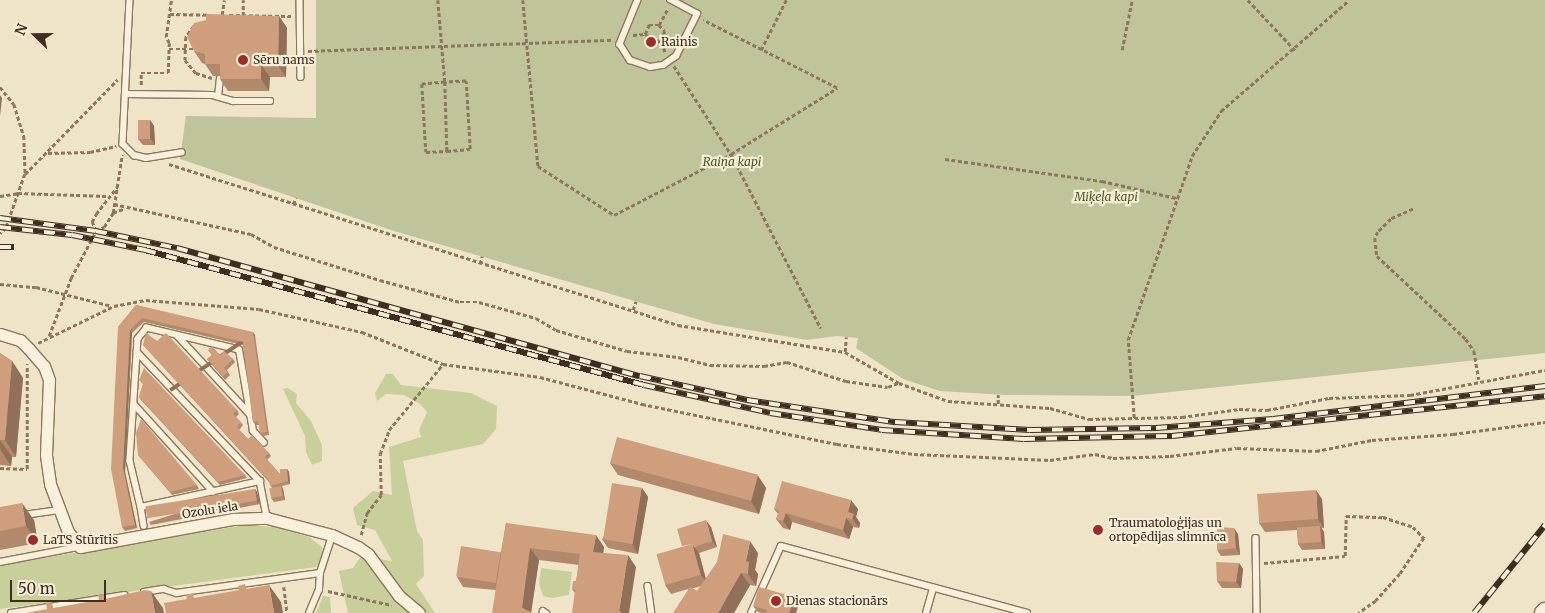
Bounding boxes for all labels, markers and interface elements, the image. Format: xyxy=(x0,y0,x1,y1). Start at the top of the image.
north arrow xyxy=(10,10,60,60)
text: N xyxy=(11,21,32,38)
place label: Rainis xyxy=(661,35,697,49)
marker: Rainis xyxy=(645,36,657,48)
place label: Sēru nams xyxy=(253,53,315,67)
marker: Sēru nams xyxy=(237,54,249,66)
park label: Raiņa kapi xyxy=(703,155,761,169)
park label: Miķeļa kapi xyxy=(1074,190,1138,204)
street label: Ozolu iela xyxy=(181,498,239,522)
place label: Traumatoloģijas un ortopēdijas slimnīca xyxy=(1109,516,1226,544)
marker: Traumatoloģijas un ortopēdijas slimnīca xyxy=(1091,523,1105,537)
place label: LaTS Stūrītis xyxy=(43,533,118,547)
marker: LaTS Stūrītis xyxy=(27,534,39,546)
scale bar xyxy=(12,570,109,602)
text: 50 m xyxy=(18,579,55,598)
place label: Dienas stacionārs xyxy=(786,594,888,608)
marker: Dienas stacionārs xyxy=(770,595,782,607)

